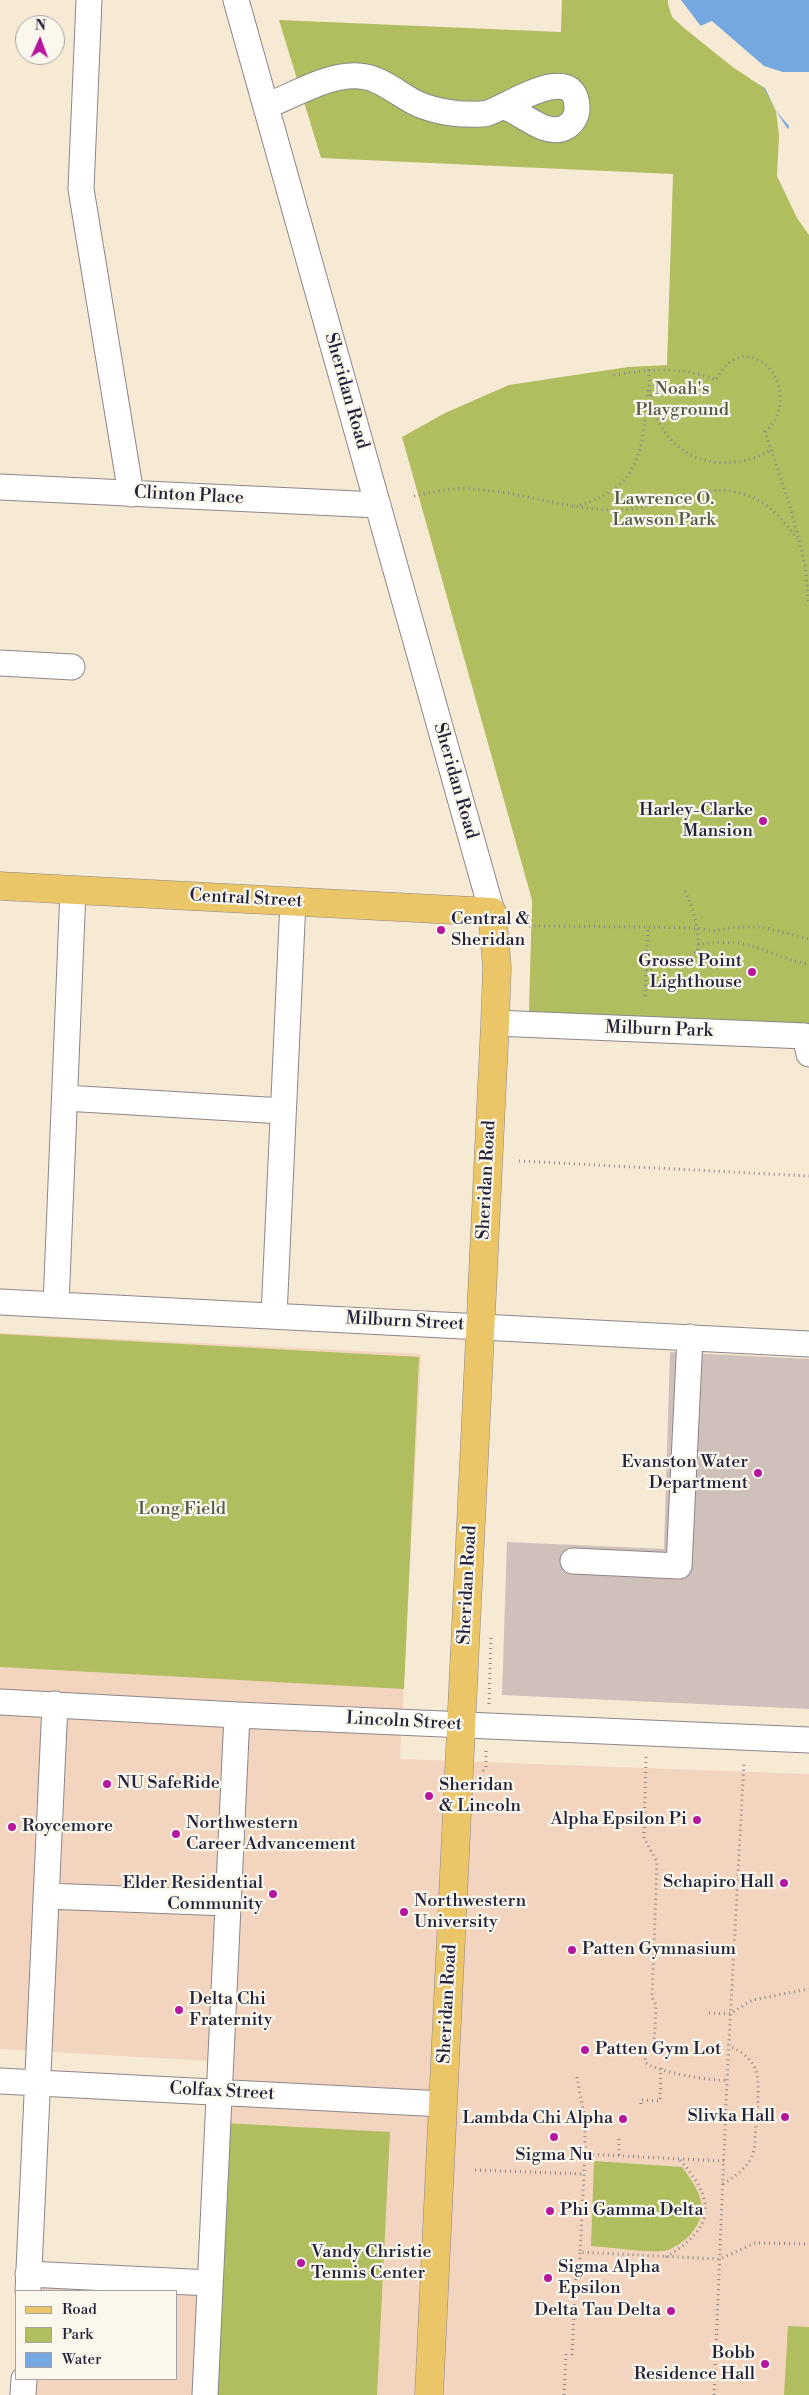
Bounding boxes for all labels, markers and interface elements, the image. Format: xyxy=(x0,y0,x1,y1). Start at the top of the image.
north arrow xyxy=(15,15,65,65)
text: N xyxy=(35,17,46,35)
street label: Sheridan Road xyxy=(319,330,373,452)
park label: Noah's Playground xyxy=(635,379,729,422)
street label: Clinton Place xyxy=(134,482,244,510)
park label: Lawrence O. Lawson Park xyxy=(612,489,716,532)
street label: Sheridan Road xyxy=(428,720,482,842)
place label: Harley-Clarke Mansion xyxy=(639,800,753,842)
marker: Harley-Clarke Mansion xyxy=(757,815,769,827)
street label: Central Street xyxy=(189,885,303,913)
place label: Central & Sheridan xyxy=(451,909,530,952)
marker: Central & Sheridan xyxy=(435,924,447,936)
place label: Grosse Point Lighthouse xyxy=(638,951,742,994)
marker: Grosse Point Lighthouse xyxy=(746,966,758,978)
street label: Milburn Park xyxy=(605,1017,713,1043)
street label: Sheridan Road xyxy=(473,1120,501,1240)
street label: Milburn Street xyxy=(345,1308,465,1336)
place label: Evanston Water Department xyxy=(621,1452,748,1495)
marker: Evanston Water Department xyxy=(752,1467,764,1479)
park label: Long Field xyxy=(138,1499,226,1521)
street label: Sheridan Road xyxy=(454,1525,482,1645)
street label: Lincoln Street xyxy=(345,1708,463,1736)
place label: NU SafeRide xyxy=(117,1773,220,1795)
place label: Sheridan & Lincoln xyxy=(439,1775,521,1818)
marker: NU SafeRide xyxy=(101,1778,113,1790)
marker: Sheridan & Lincoln xyxy=(423,1790,435,1802)
place label: Alpha Epsilon Pi xyxy=(551,1809,687,1831)
place label: Northwestern Career Advancement xyxy=(186,1813,356,1856)
marker: Alpha Epsilon Pi xyxy=(691,1814,703,1826)
place label: Roycemore xyxy=(22,1816,113,1838)
marker: Roycemore xyxy=(6,1821,18,1833)
marker: Northwestern Career Advancement xyxy=(170,1828,182,1840)
place label: Schapiro Hall xyxy=(663,1872,774,1894)
place label: Elder Residential Community xyxy=(122,1873,263,1916)
marker: Schapiro Hall xyxy=(778,1877,790,1889)
marker: Elder Residential Community xyxy=(267,1888,279,1900)
place label: Northwestern University xyxy=(414,1891,526,1934)
marker: Northwestern University xyxy=(398,1906,410,1918)
place label: Patten Gymnasium xyxy=(582,1939,736,1961)
street label: Sheridan Road xyxy=(434,1944,462,2064)
marker: Patten Gymnasium xyxy=(566,1944,578,1956)
place label: Delta Chi Fraternity xyxy=(189,1989,272,2032)
marker: Delta Chi Fraternity xyxy=(173,2004,185,2016)
place label: Patten Gym Lot xyxy=(595,2039,721,2061)
marker: Patten Gym Lot xyxy=(579,2044,591,2056)
street label: Colfax Street xyxy=(169,2078,275,2106)
place label: Slivka Hall xyxy=(687,2106,775,2128)
place label: Lambda Chi Alpha xyxy=(462,2108,613,2130)
marker: Slivka Hall xyxy=(779,2111,791,2123)
marker: Lambda Chi Alpha xyxy=(617,2113,629,2125)
marker: Sigma Nu xyxy=(548,2131,560,2143)
place label: Sigma Nu xyxy=(515,2145,593,2167)
place label: Phi Gamma Delta xyxy=(560,2200,704,2222)
marker: Phi Gamma Delta xyxy=(544,2205,556,2217)
place label: Vandy Christie Tennis Center xyxy=(311,2242,432,2284)
marker: Vandy Christie Tennis Center xyxy=(295,2257,307,2269)
place label: Sigma Alpha Epsilon xyxy=(558,2257,660,2300)
marker: Sigma Alpha Epsilon xyxy=(542,2272,554,2284)
legend xyxy=(15,2290,178,2380)
text: Road xyxy=(62,2300,97,2319)
place label: Delta Tau Delta xyxy=(534,2300,661,2322)
marker: Delta Tau Delta xyxy=(665,2305,677,2317)
text: Park xyxy=(62,2325,93,2344)
place label: Bobb Residence Hall xyxy=(634,2343,755,2386)
text: Water xyxy=(62,2350,101,2369)
marker: Bobb Residence Hall xyxy=(759,2358,771,2370)

